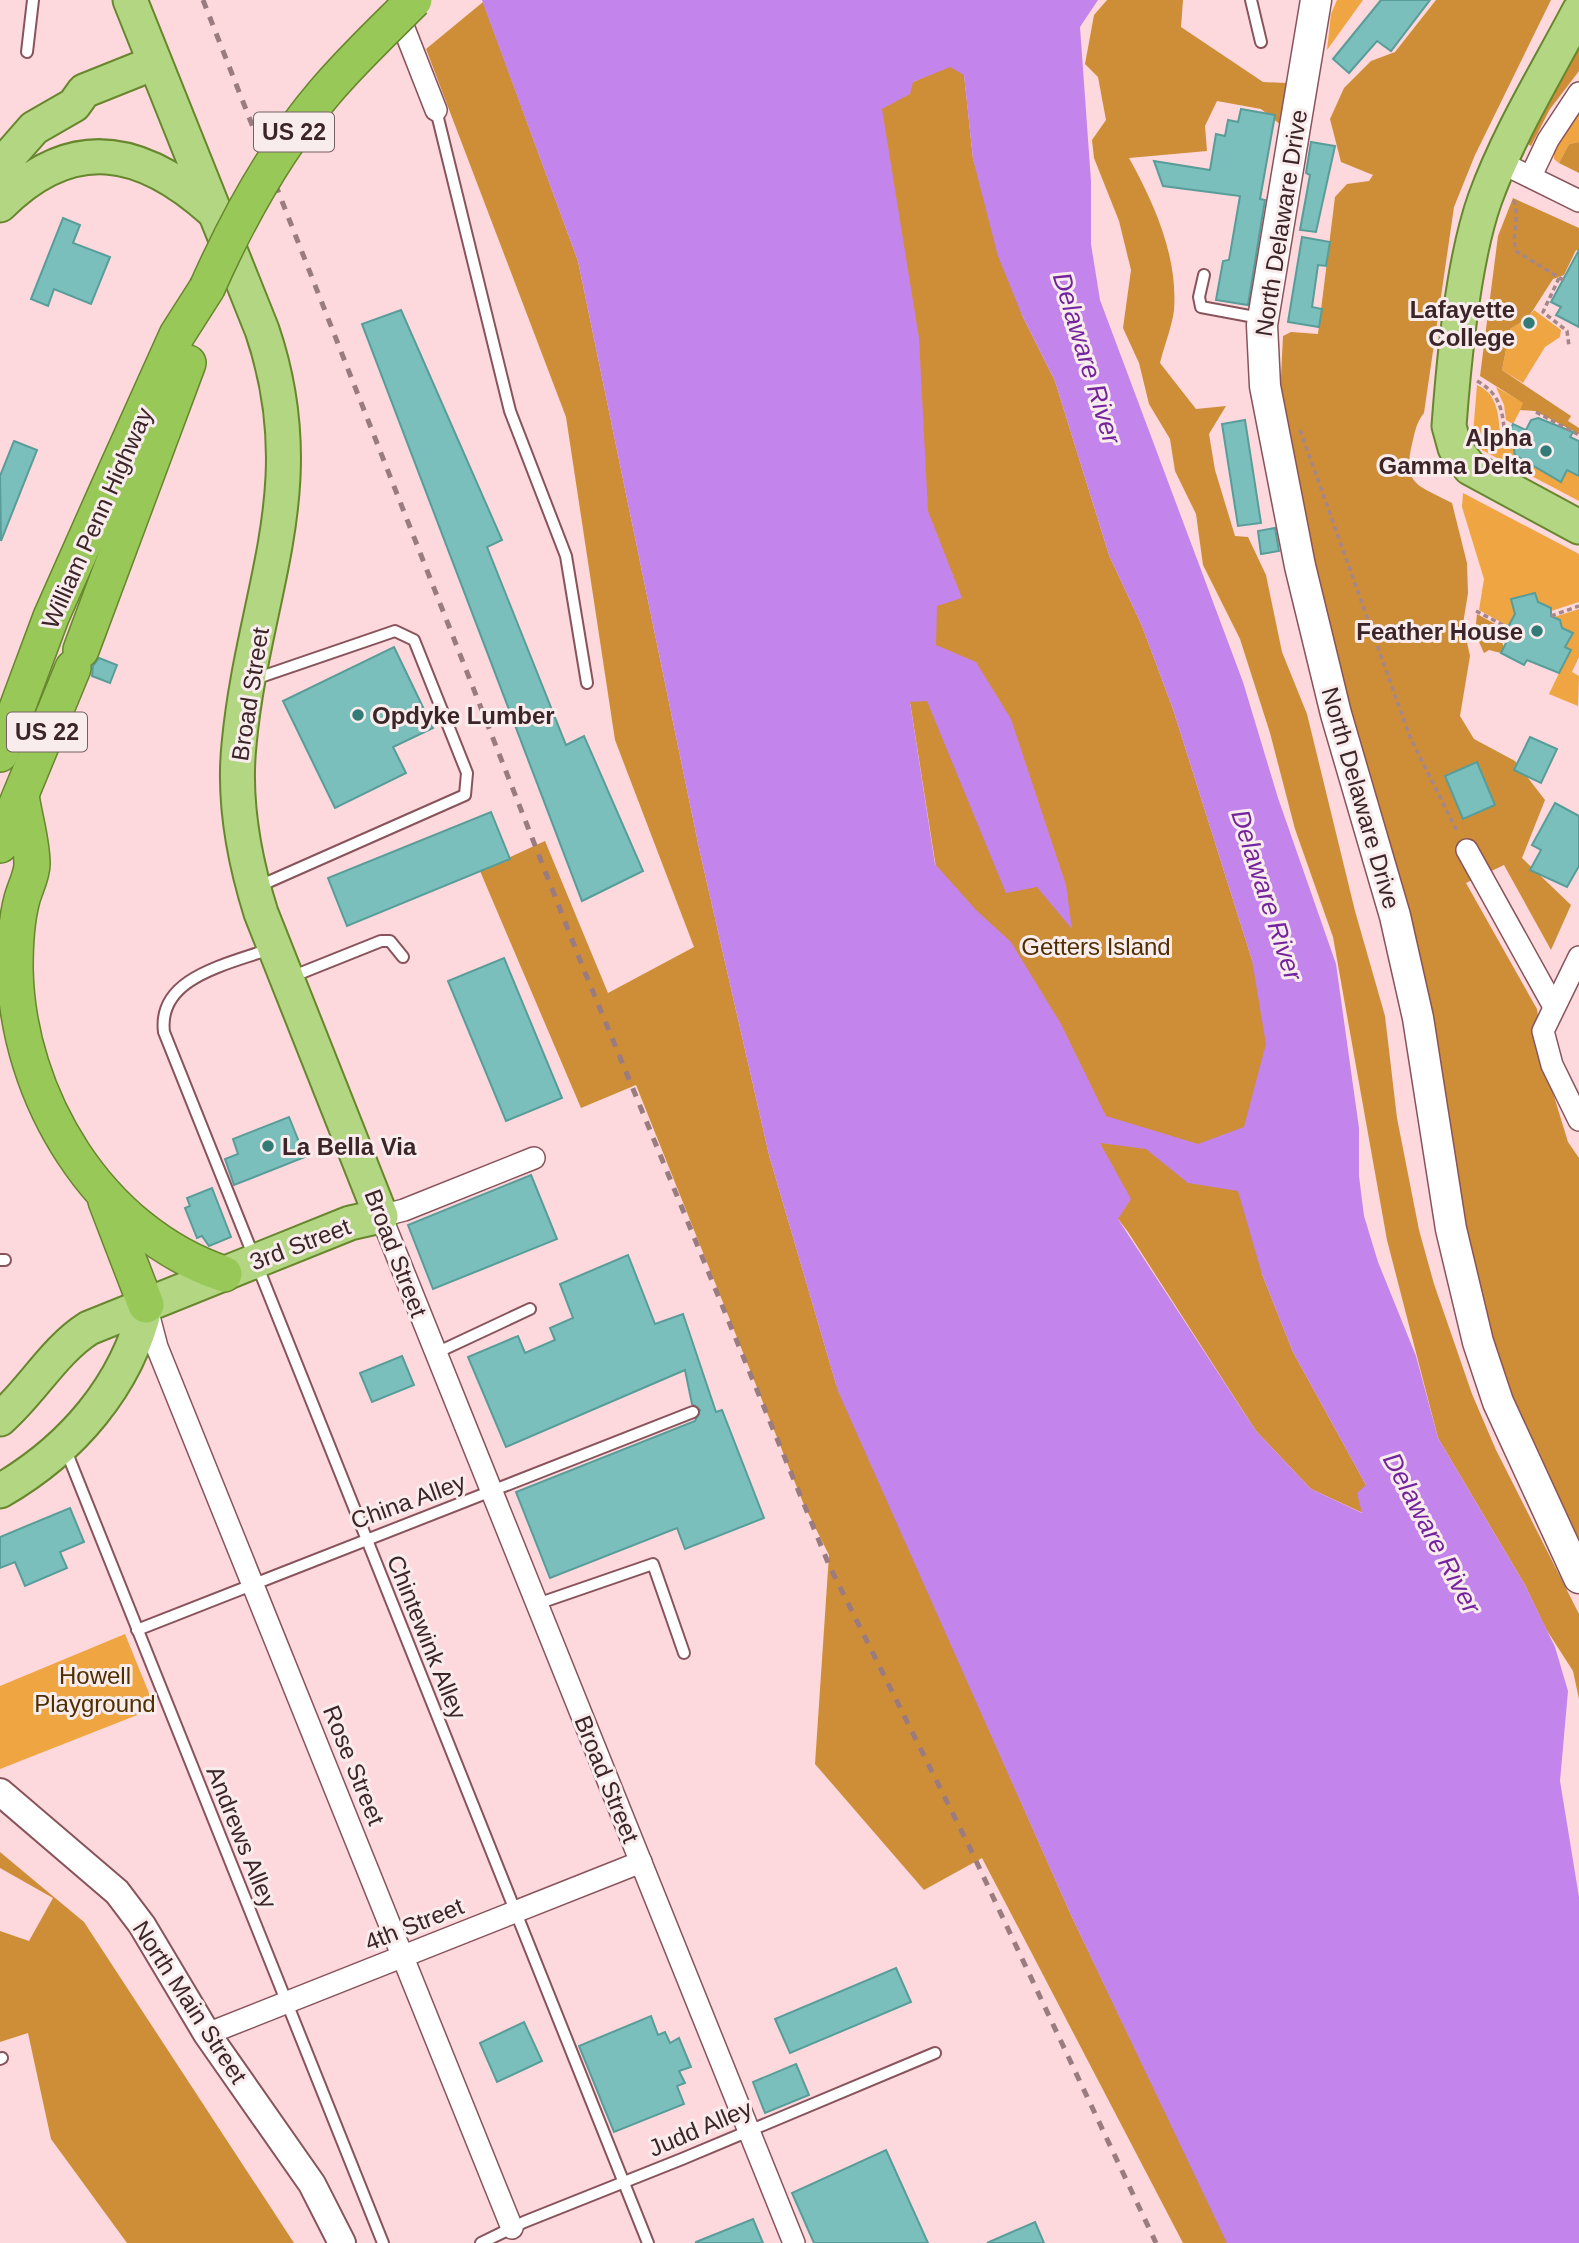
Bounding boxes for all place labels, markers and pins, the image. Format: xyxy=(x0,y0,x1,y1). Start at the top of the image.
place label: Lafayette College xyxy=(1410,296,1515,351)
marker: Lafayette College xyxy=(1521,315,1537,331)
place label: Alpha Gamma Delta xyxy=(1379,424,1533,479)
marker: Alpha Gamma Delta xyxy=(1538,443,1554,459)
place label: Feather House xyxy=(1356,618,1523,645)
marker: Feather House xyxy=(1529,623,1545,639)
place label: Opdyke Lumber xyxy=(372,702,555,729)
marker: Opdyke Lumber xyxy=(350,707,366,723)
place label: La Bella Via xyxy=(282,1133,417,1160)
marker: La Bella Via xyxy=(260,1138,276,1154)

